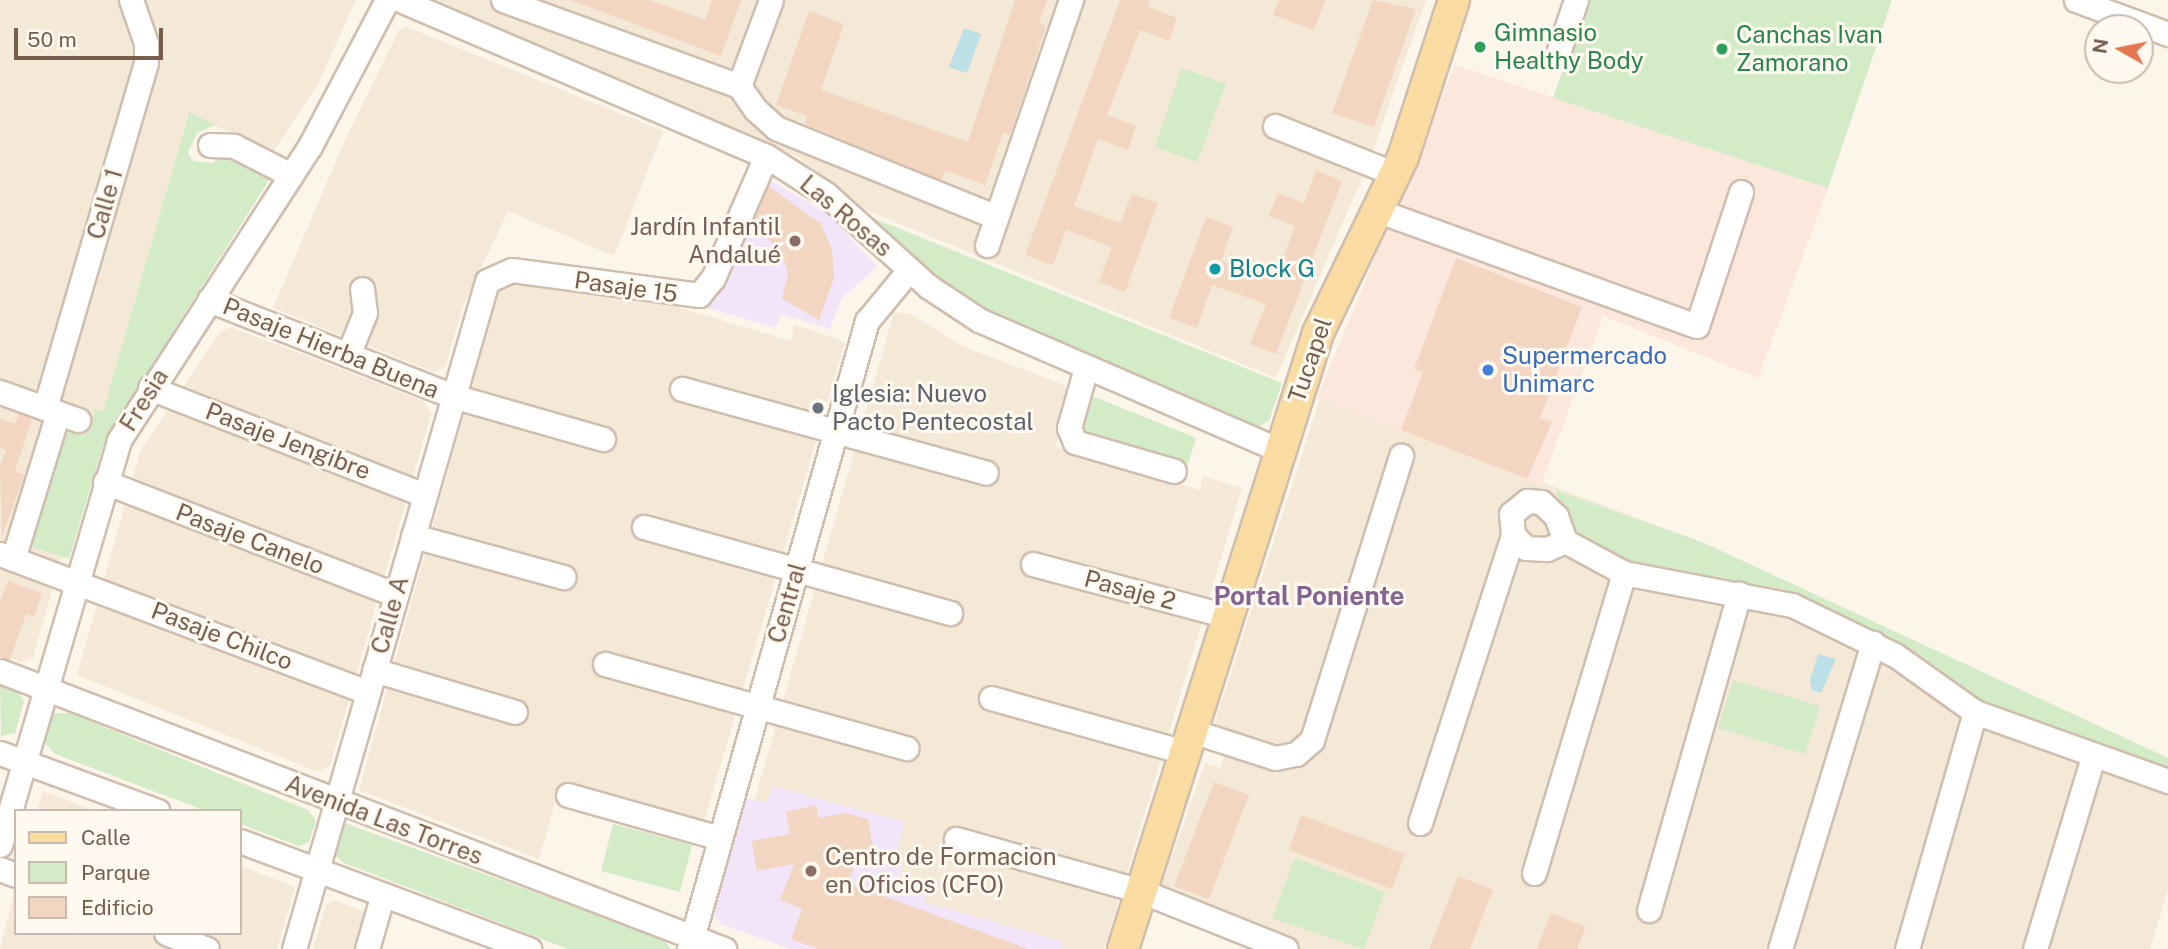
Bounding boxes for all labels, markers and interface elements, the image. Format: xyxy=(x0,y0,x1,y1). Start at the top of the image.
scale bar xyxy=(18,14,166,58)
north arrow xyxy=(2084,14,2154,84)
place label: Gimnasio Healthy Body xyxy=(1494,19,1644,75)
place label: Canchas Ivan Zamorano xyxy=(1736,21,1883,77)
text: 50 m xyxy=(27,27,77,52)
text: N xyxy=(2088,37,2112,55)
marker: Gimnasio Healthy Body xyxy=(1472,39,1488,55)
marker: Canchas Ivan Zamorano xyxy=(1714,41,1730,57)
street label: Calle 1 xyxy=(81,165,129,243)
street label: Las Rosas xyxy=(794,169,898,263)
place label: Jardín Infantil Andalué xyxy=(630,213,781,269)
marker: Jardín Infantil Andalué xyxy=(787,233,803,249)
place label: Block G xyxy=(1229,255,1315,283)
marker: Block G xyxy=(1207,261,1223,277)
street label: Pasaje 15 xyxy=(572,265,680,309)
street label: Pasaje Hierba Buena xyxy=(219,291,443,405)
street label: Tucapel xyxy=(1282,314,1338,406)
place label: Supermercado Unimarc xyxy=(1502,342,1667,398)
marker: Supermercado Unimarc xyxy=(1480,362,1496,378)
street label: Fresia xyxy=(114,363,174,437)
place label: Iglesia: Nuevo Pacto Pentecostal xyxy=(832,380,1034,436)
street label: Pasaje Jengibre xyxy=(201,396,375,486)
marker: Iglesia: Nuevo Pacto Pentecostal xyxy=(810,400,826,416)
street label: Pasaje Canelo xyxy=(172,497,328,581)
street label: Central xyxy=(762,560,812,646)
street label: Pasaje 2 xyxy=(1081,564,1179,616)
street label: Calle A xyxy=(365,573,415,657)
district label: Portal Poniente xyxy=(1213,580,1405,612)
street label: Pasaje Chilco xyxy=(147,596,297,676)
street label: Avenida Las Torres xyxy=(281,769,487,871)
legend xyxy=(14,809,242,935)
text: Calle xyxy=(81,825,131,850)
place label: Centro de Formacion en Oficios (CFO) xyxy=(825,843,1057,899)
text: Parque xyxy=(81,860,150,885)
marker: Centro de Formacion en Oficios (CFO) xyxy=(803,863,819,879)
text: Edificio xyxy=(81,895,154,920)

